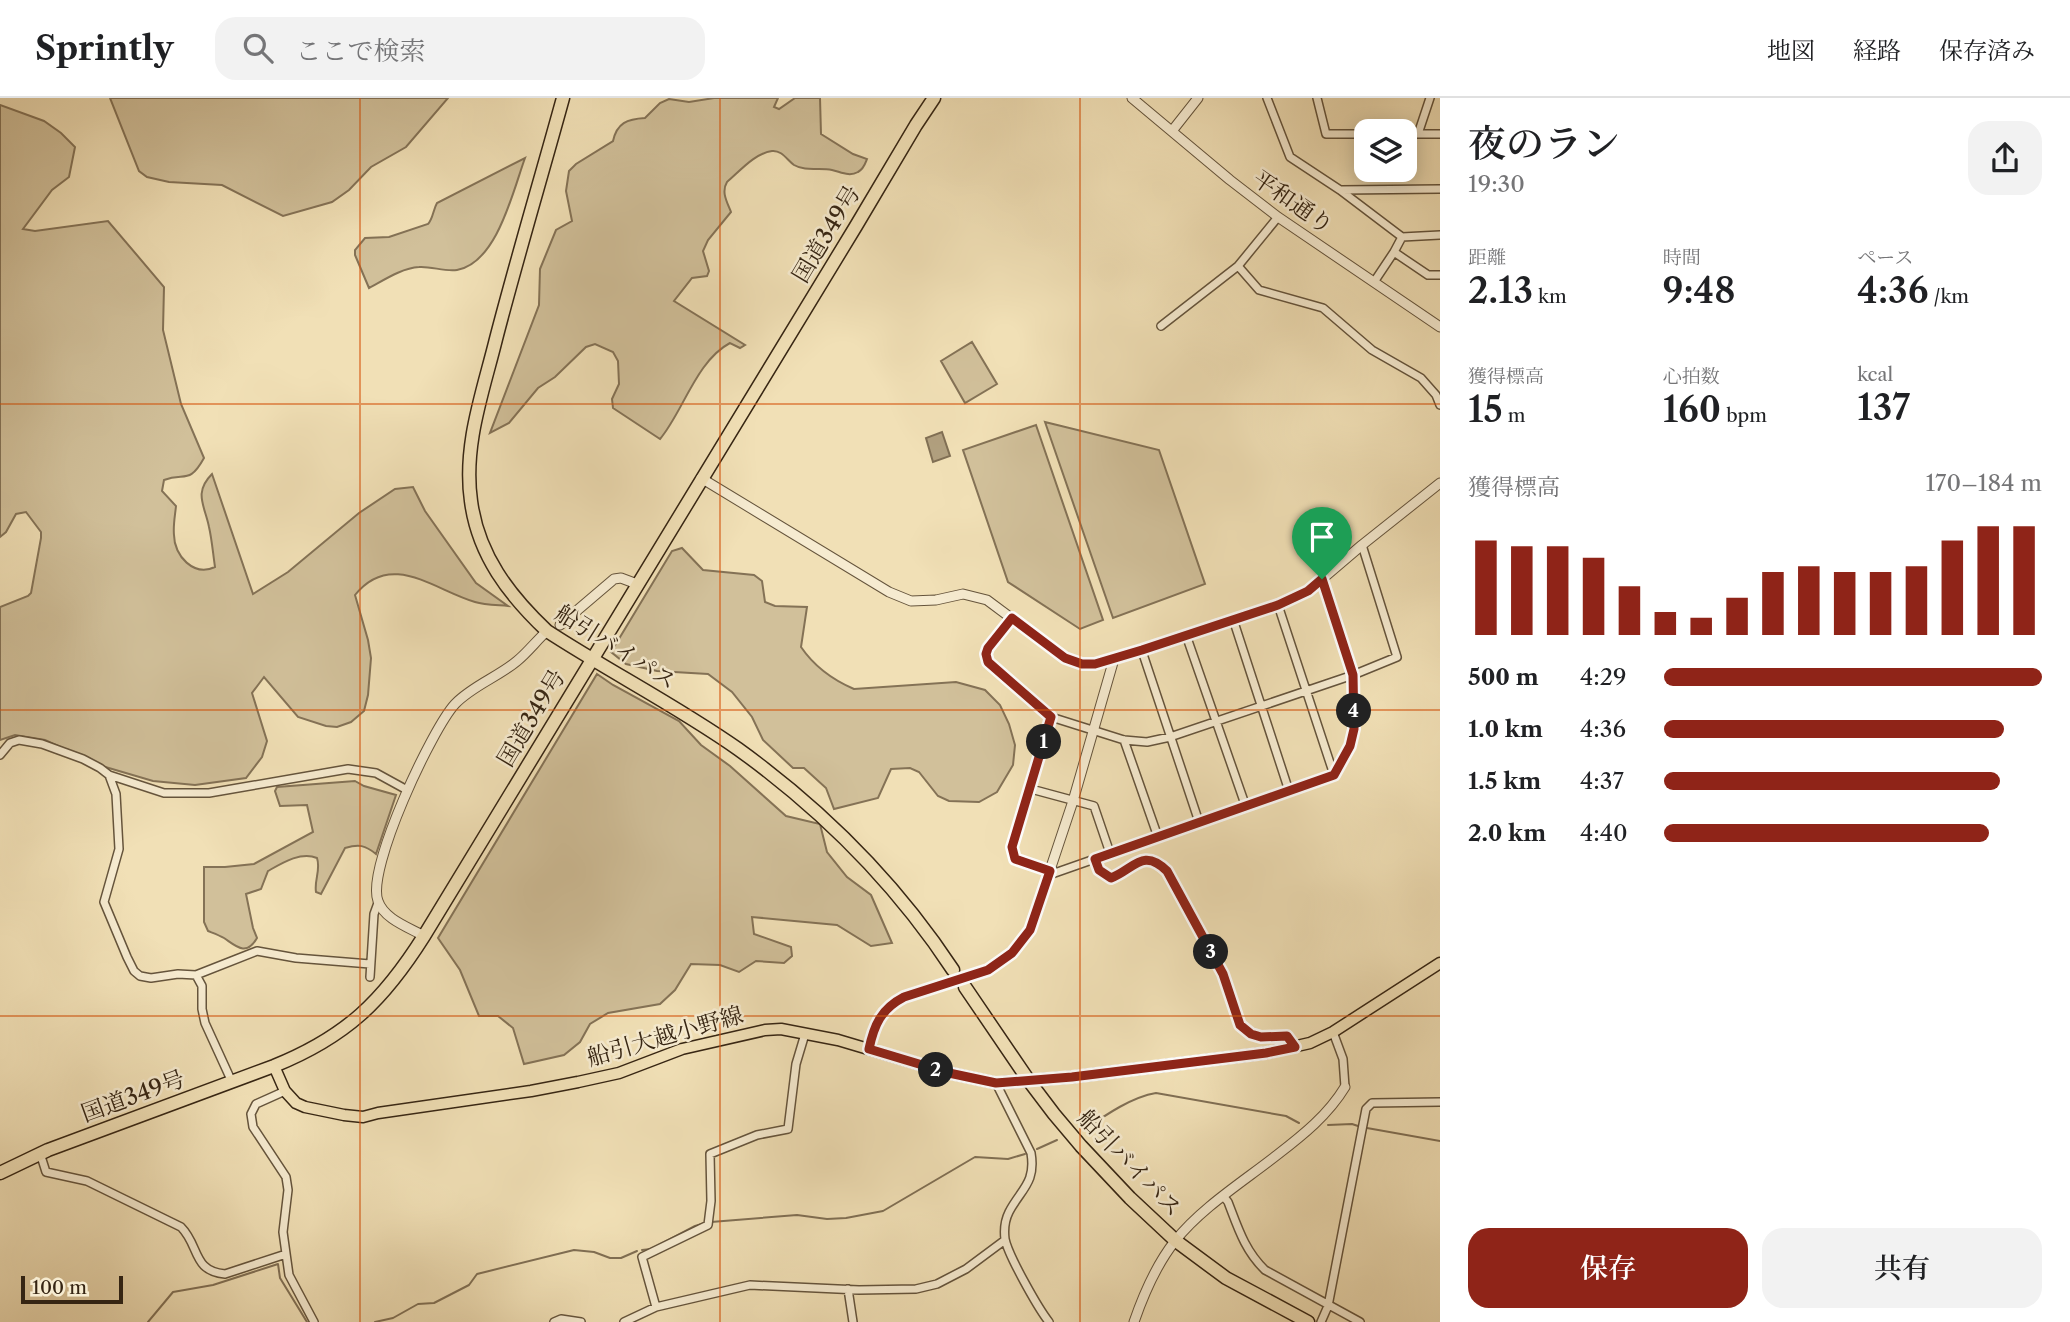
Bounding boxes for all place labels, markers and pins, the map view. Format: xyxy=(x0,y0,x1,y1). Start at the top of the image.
pin xyxy=(1292,507,1352,579)
pin: 4 xyxy=(1336,694,1372,728)
pin: 1 xyxy=(1026,724,1062,760)
pin: 3 xyxy=(1194,934,1228,970)
pin: 2 xyxy=(918,1052,954,1088)

